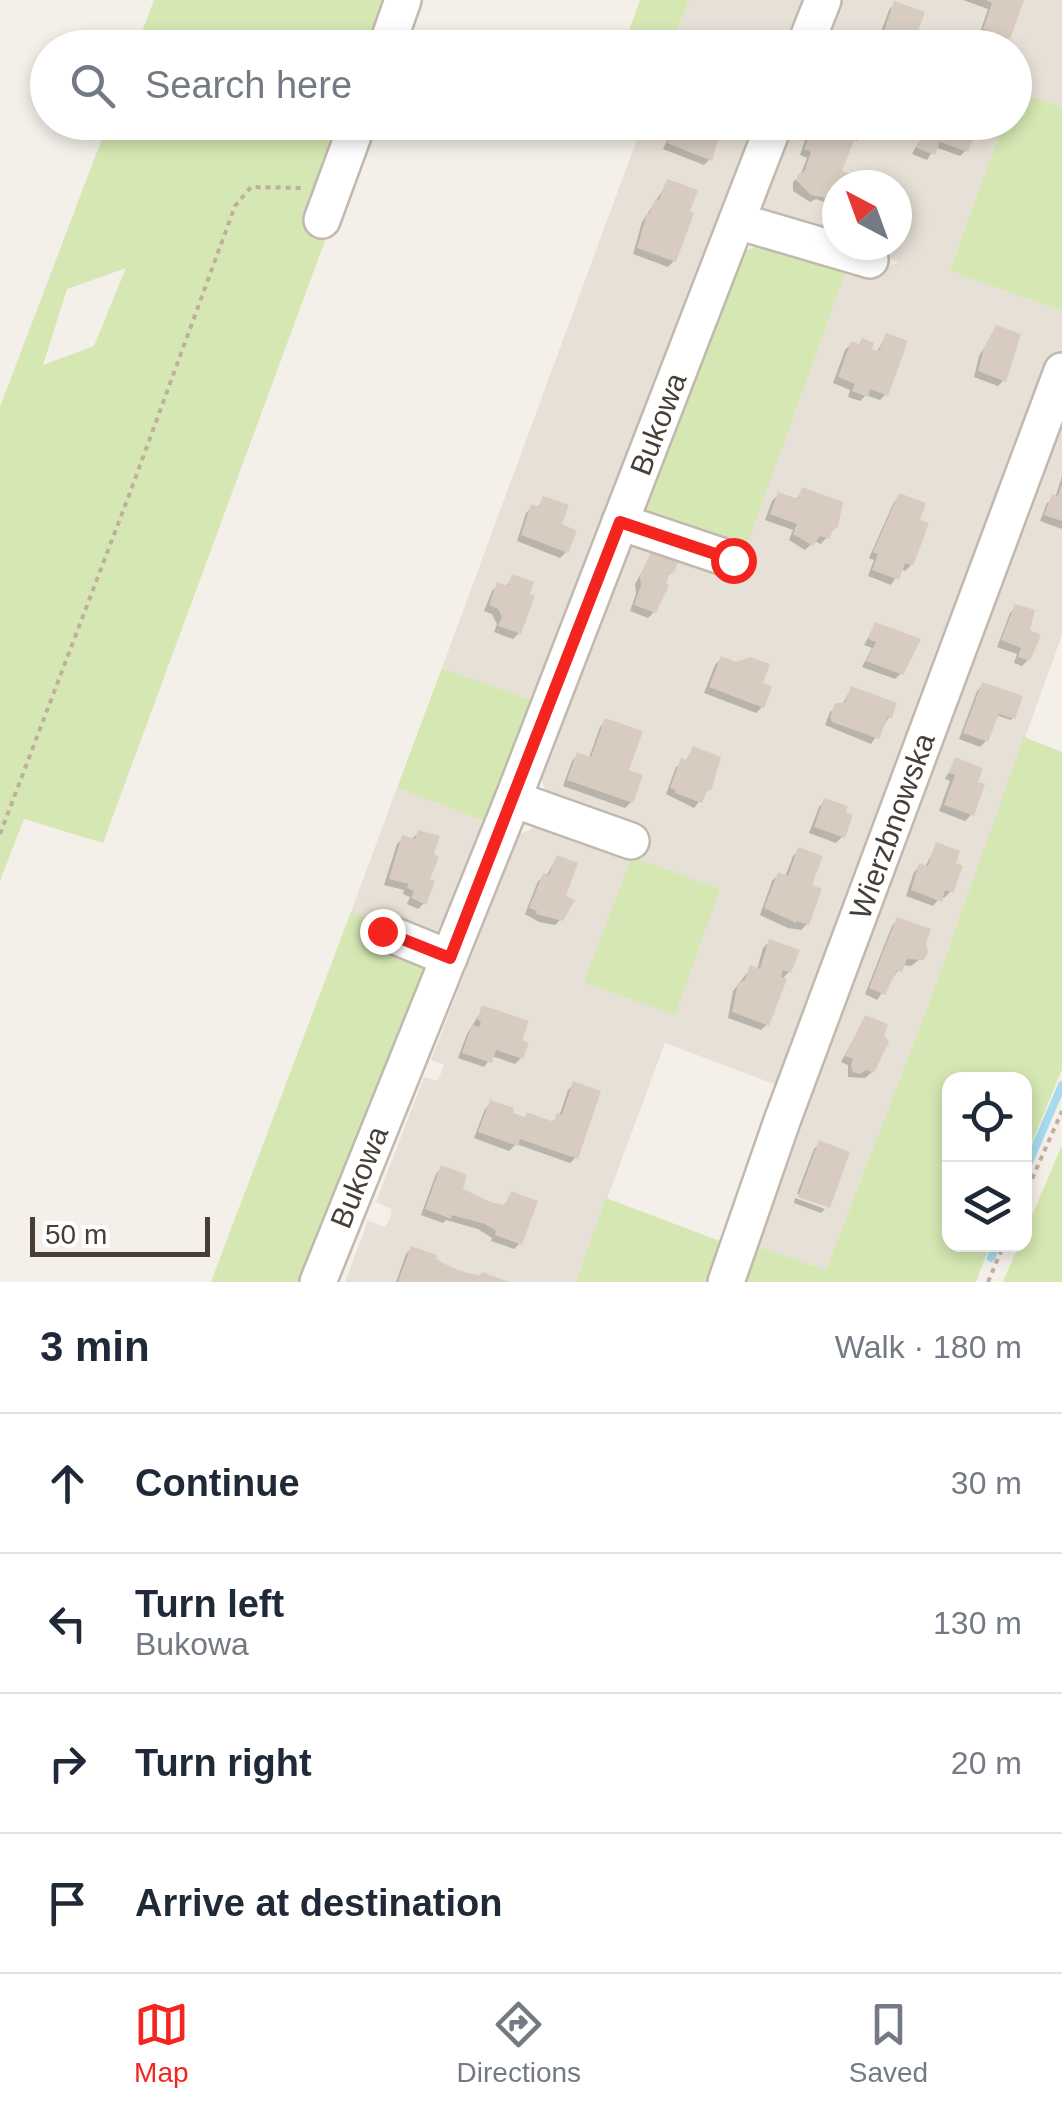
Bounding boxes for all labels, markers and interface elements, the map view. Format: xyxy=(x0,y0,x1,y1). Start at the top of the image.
search box xyxy=(30,30,1032,140)
icon: search xyxy=(65,58,120,113)
text: Search here xyxy=(145,64,352,106)
north arrow xyxy=(822,170,912,260)
street label: Bukowa xyxy=(623,368,693,480)
route start xyxy=(711,538,757,584)
street label: Wierzbnowska xyxy=(843,728,941,923)
route end xyxy=(360,909,406,955)
map controls xyxy=(942,1072,1032,1252)
button: locate xyxy=(942,1072,1032,1162)
street label: Bukowa xyxy=(324,1121,394,1233)
button: layers xyxy=(942,1162,1032,1252)
scale bar xyxy=(30,1212,210,1256)
text: 50 m xyxy=(45,1219,107,1250)
text: 3 min xyxy=(40,1323,150,1370)
text: Walk · 180 m xyxy=(835,1329,1022,1365)
icon: ahead xyxy=(40,1456,95,1511)
text: Continue xyxy=(135,1462,300,1504)
text: 30 m xyxy=(951,1465,1022,1501)
text: Turn left xyxy=(135,1583,284,1625)
icon: left xyxy=(40,1596,95,1651)
text: 130 m xyxy=(933,1605,1022,1641)
text: Bukowa xyxy=(135,1626,249,1662)
icon: right xyxy=(40,1736,95,1791)
text: Turn right xyxy=(135,1742,312,1784)
text: 20 m xyxy=(951,1745,1022,1781)
icon: arrive xyxy=(40,1876,95,1931)
text: Arrive at destination xyxy=(135,1882,502,1924)
tab: Map xyxy=(134,1997,189,2089)
tab: Directions xyxy=(457,1997,581,2089)
tab: Saved xyxy=(849,1997,928,2089)

